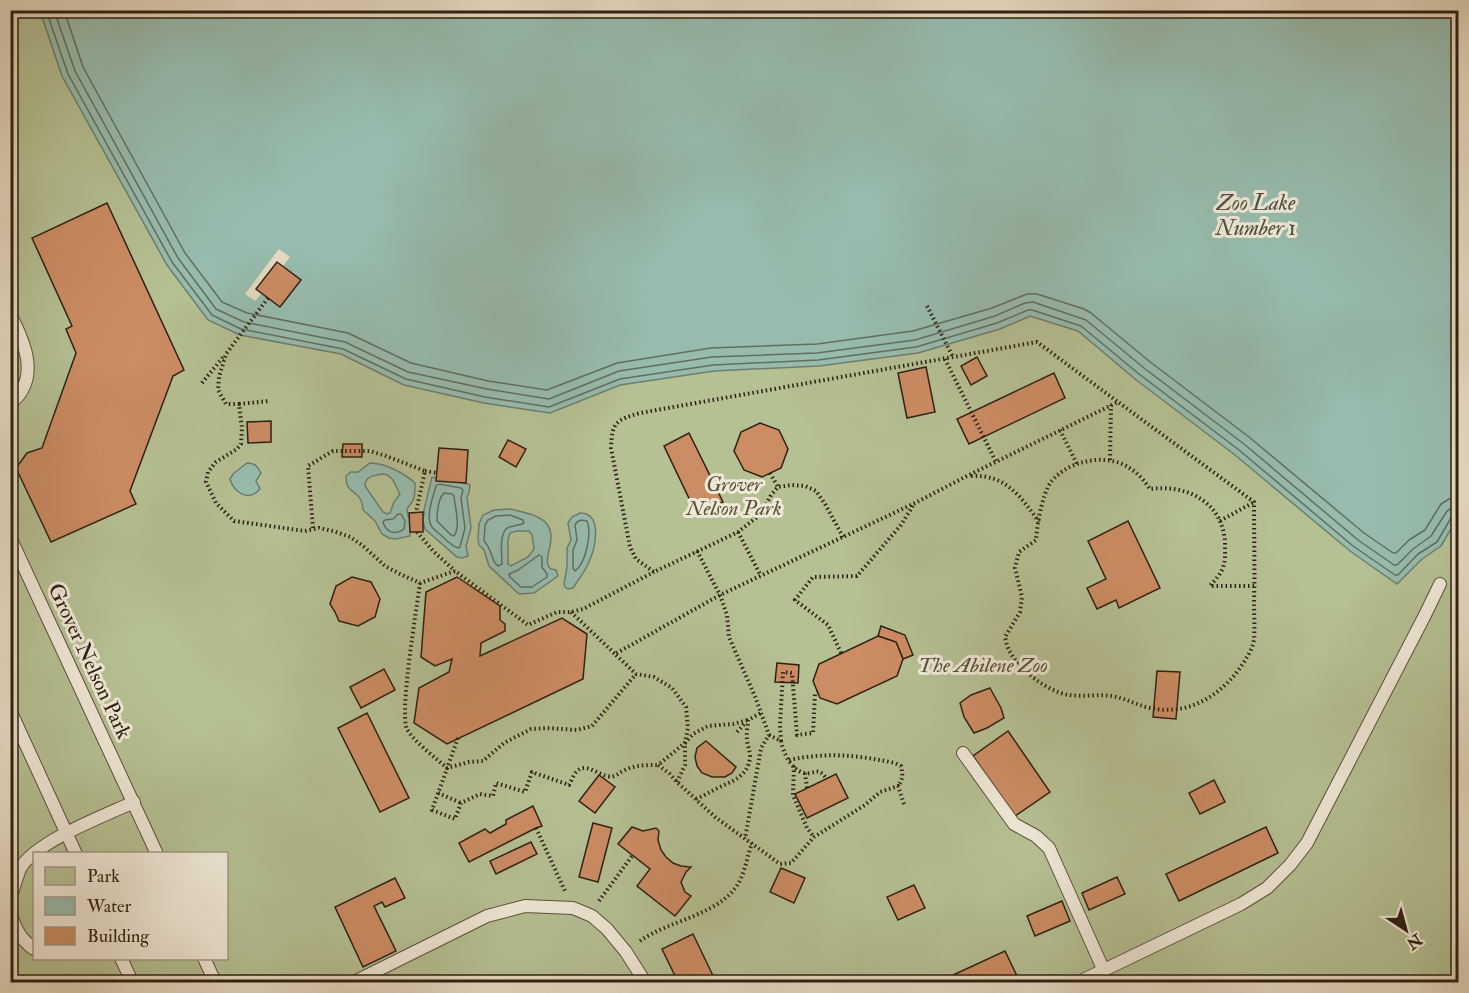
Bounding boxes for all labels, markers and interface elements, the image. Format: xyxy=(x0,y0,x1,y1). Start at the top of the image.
water label: Zoo Lake Number 1 xyxy=(1215,189,1296,242)
park label: Grover Nelson Park xyxy=(685,471,782,522)
street label: Grover Nelson Park xyxy=(42,579,137,743)
park label: The Abilene Zoo xyxy=(918,652,1048,679)
legend xyxy=(33,852,228,960)
text: Park xyxy=(87,865,120,888)
text: Water xyxy=(86,895,131,918)
north arrow xyxy=(1376,900,1436,960)
text: Building xyxy=(87,925,150,948)
text: N xyxy=(1402,928,1427,954)

